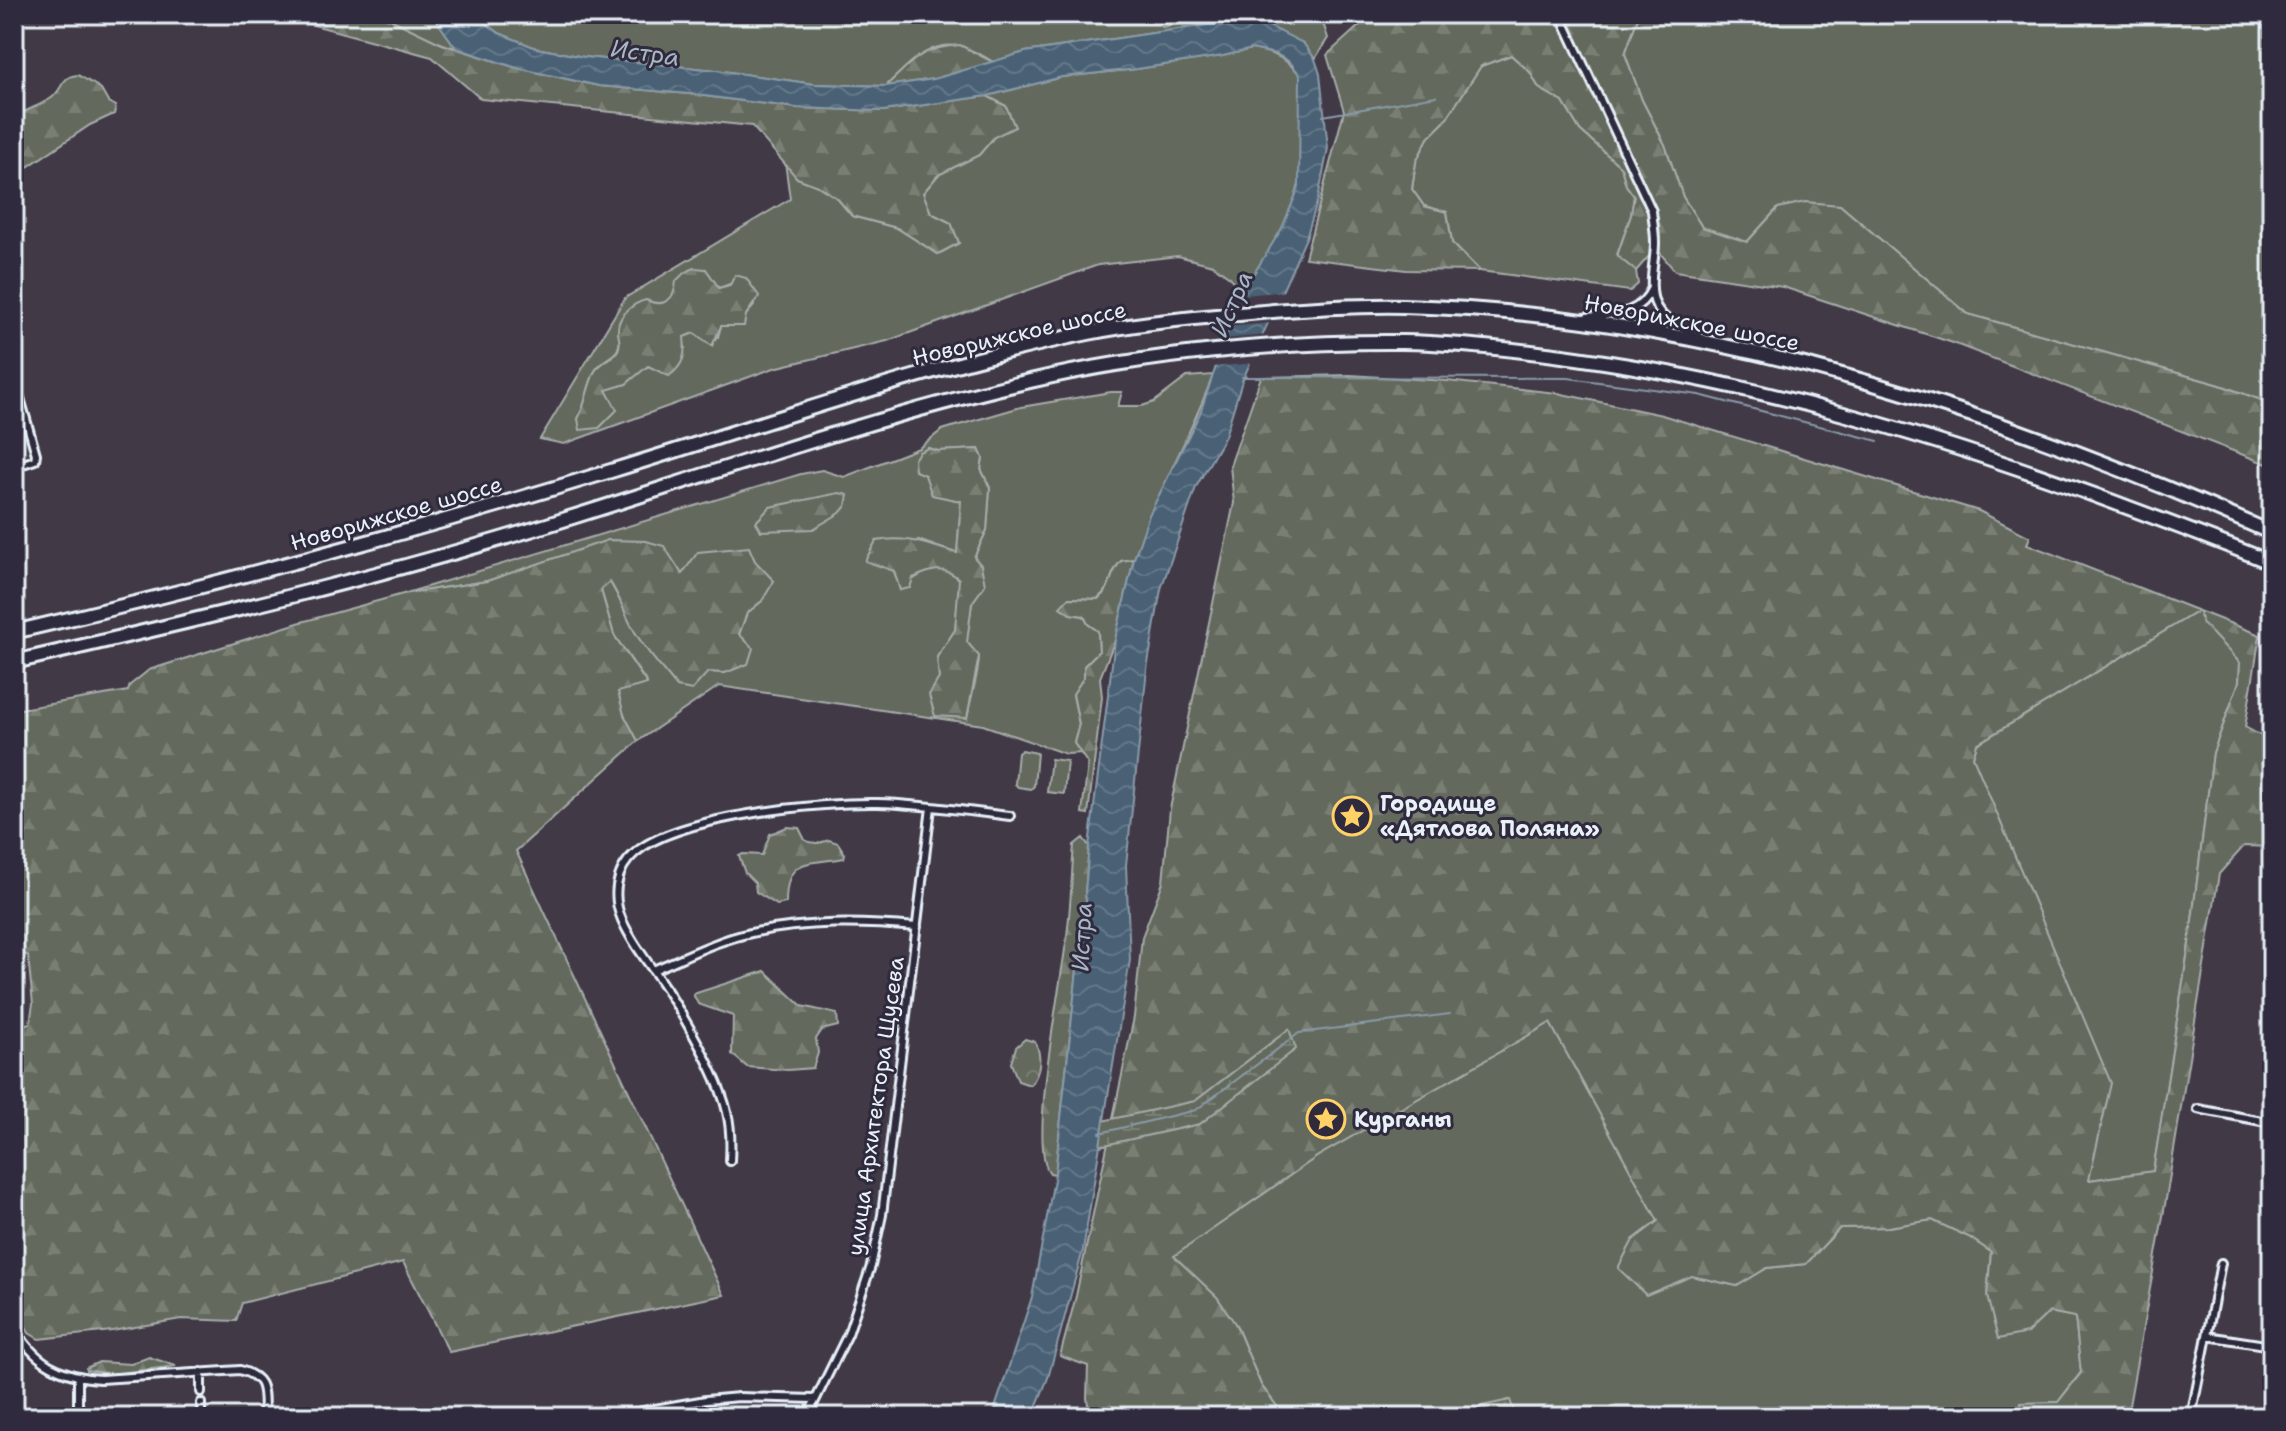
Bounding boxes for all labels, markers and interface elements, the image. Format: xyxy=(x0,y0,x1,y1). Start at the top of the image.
water label: Истра xyxy=(608,32,682,74)
water label: Истра xyxy=(1203,266,1261,342)
street label: Новорижское шоссе xyxy=(1582,287,1802,358)
street label: Новорижское шоссе xyxy=(909,295,1129,372)
street label: Новорижское шоссе xyxy=(287,469,505,558)
place label: Городище «Дятлова Поляна» xyxy=(1380,789,1600,843)
place icon: Городище «Дятлова Поляна» xyxy=(1331,795,1373,837)
water label: Истра xyxy=(1064,902,1100,972)
street label: улица Архитектора Щусева xyxy=(840,954,911,1258)
place icon: Курганы xyxy=(1305,1098,1347,1140)
place label: Курганы xyxy=(1354,1105,1452,1134)

